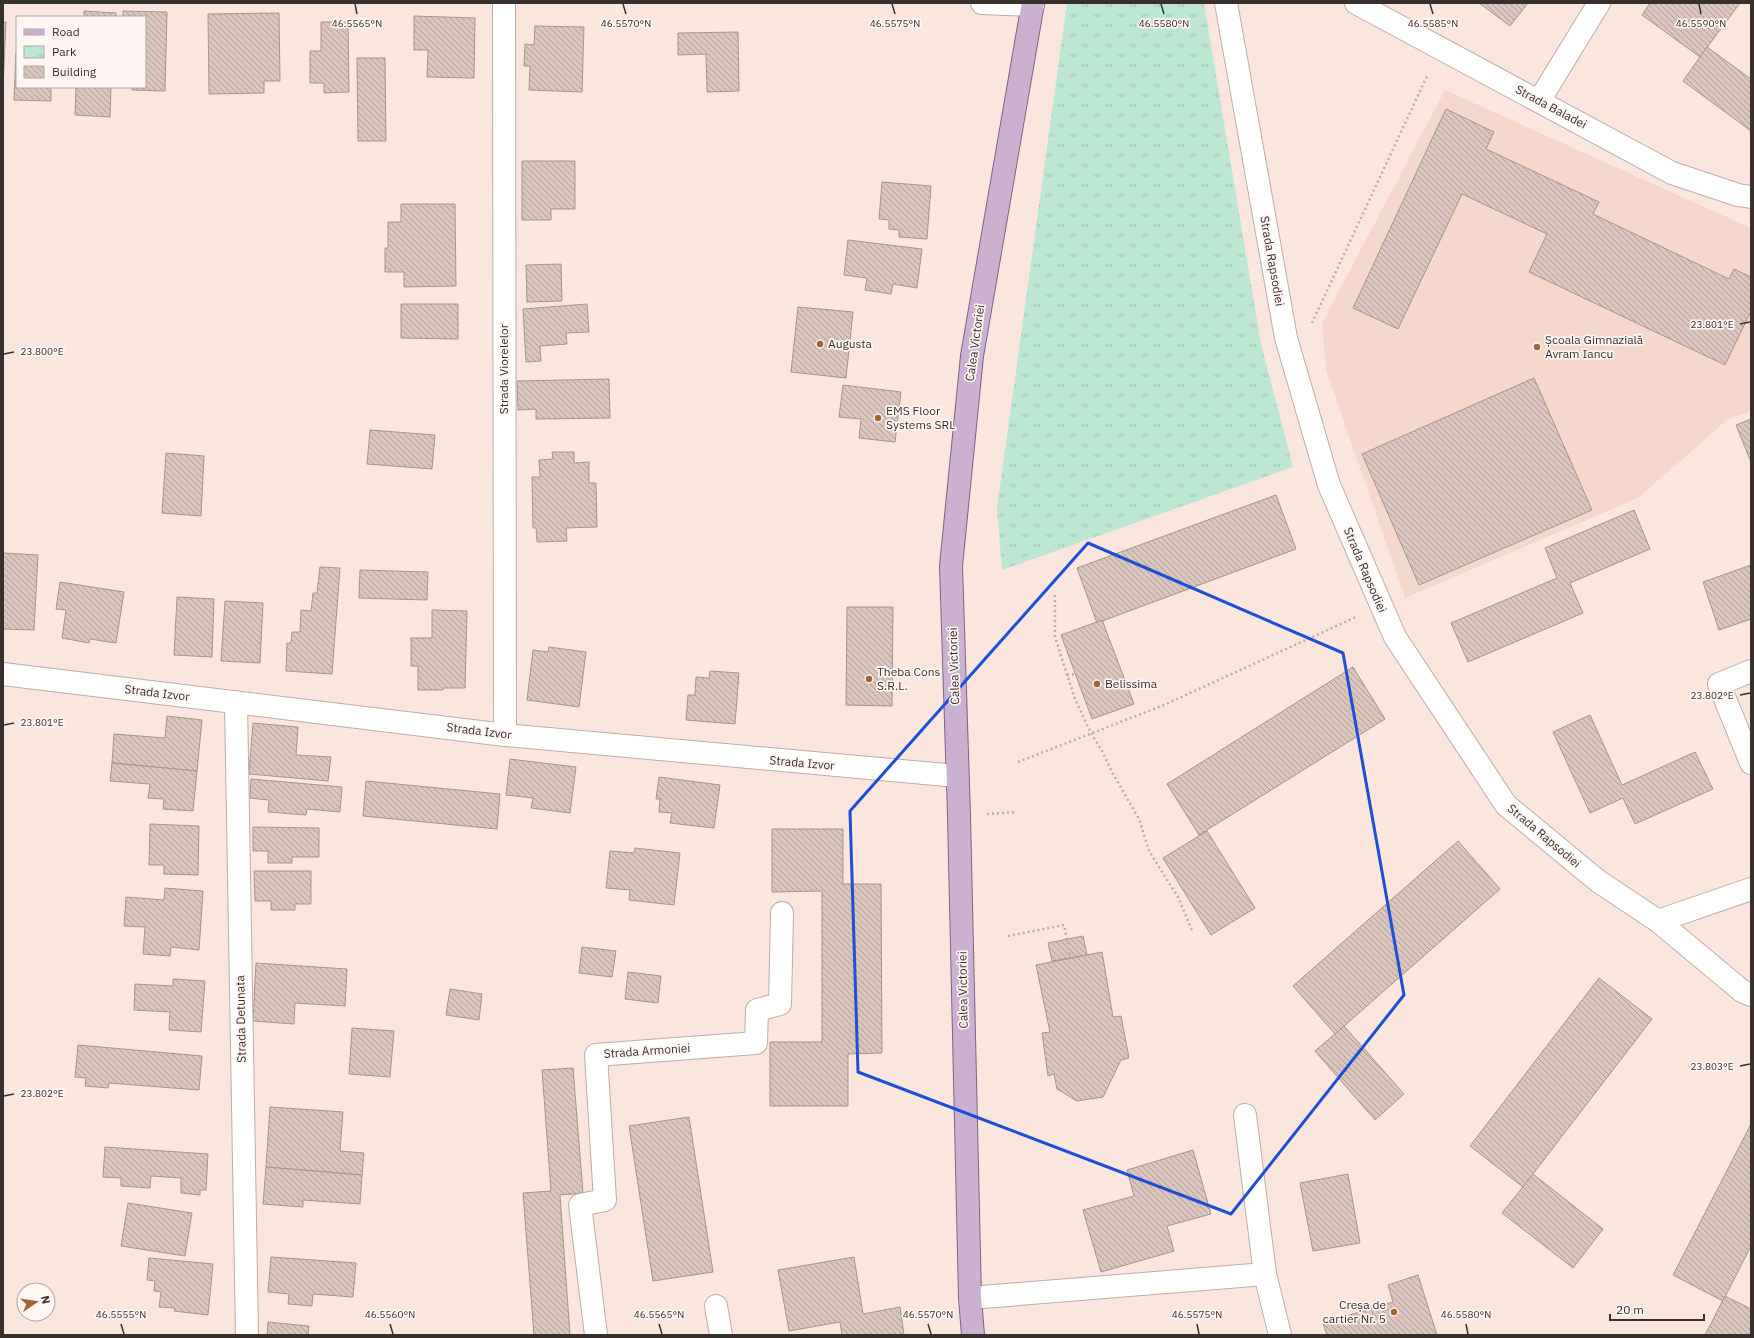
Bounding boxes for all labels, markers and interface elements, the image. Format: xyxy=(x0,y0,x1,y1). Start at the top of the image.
legend xyxy=(16,16,146,88)
text: 46.5565°N xyxy=(332,17,382,30)
text: 46.5570°N xyxy=(601,17,651,30)
text: 46.5575°N xyxy=(870,17,920,30)
text: 46.5580°N xyxy=(1139,17,1189,30)
text: 46.5585°N xyxy=(1408,17,1458,30)
text: 46.5590°N xyxy=(1676,17,1726,30)
text: Road xyxy=(52,24,80,39)
text: Park xyxy=(52,44,77,59)
text: Building xyxy=(52,64,97,79)
street label: Strada Baladei xyxy=(1513,81,1589,132)
street label: Strada Rapsodiei xyxy=(1257,215,1288,307)
street label: Calea Victoriei xyxy=(962,304,987,382)
text: 23.801°E xyxy=(1690,318,1734,331)
street label: Strada Viorelelor xyxy=(496,323,511,414)
place label: Școala Gimnazială Avram Iancu xyxy=(1545,332,1644,361)
place label: Augusta xyxy=(828,336,873,351)
marker: Augusta xyxy=(815,339,825,349)
marker: Școala Gimnazială Avram Iancu xyxy=(1532,342,1542,352)
text: 23.800°E xyxy=(20,345,64,358)
place label: EMS Floor Systems SRL xyxy=(886,403,955,432)
marker: EMS Floor Systems SRL xyxy=(873,413,883,423)
street label: Strada Rapsodiei xyxy=(1341,525,1390,615)
street label: Calea Victoriei xyxy=(945,627,962,705)
place label: Theba Cons S.R.L. xyxy=(877,664,940,693)
marker: Theba Cons S.R.L. xyxy=(864,674,874,684)
place label: Belissima xyxy=(1105,676,1158,691)
marker: Belissima xyxy=(1092,679,1102,689)
street label: Strada Izvor xyxy=(124,681,191,704)
text: 23.802°E xyxy=(1690,689,1734,702)
text: 23.801°E xyxy=(20,716,64,729)
street label: Strada Izvor xyxy=(446,719,513,742)
street label: Strada Izvor xyxy=(769,752,836,773)
street label: Strada Rapsodiei xyxy=(1505,801,1584,871)
street label: Calea Victoriei xyxy=(954,951,971,1029)
street label: Strada Detunata xyxy=(232,974,249,1063)
street label: Strada Armoniei xyxy=(603,1040,691,1061)
text: 23.803°E xyxy=(1690,1060,1734,1073)
text: 23.802°E xyxy=(20,1087,64,1100)
north arrow xyxy=(16,1282,56,1322)
text: N xyxy=(38,1294,53,1305)
scale bar xyxy=(1610,1296,1704,1322)
place label: Creșa de cartier Nr. 5 xyxy=(1323,1297,1386,1326)
text: 20 m xyxy=(1616,1302,1644,1317)
marker: Creșa de cartier Nr. 5 xyxy=(1389,1307,1399,1317)
text: 46.5555°N xyxy=(96,1308,146,1321)
text: 46.5560°N xyxy=(365,1308,415,1321)
text: 46.5565°N xyxy=(634,1308,684,1321)
text: 46.5570°N xyxy=(903,1308,953,1321)
text: 46.5575°N xyxy=(1172,1308,1222,1321)
text: 46.5580°N xyxy=(1441,1308,1491,1321)

